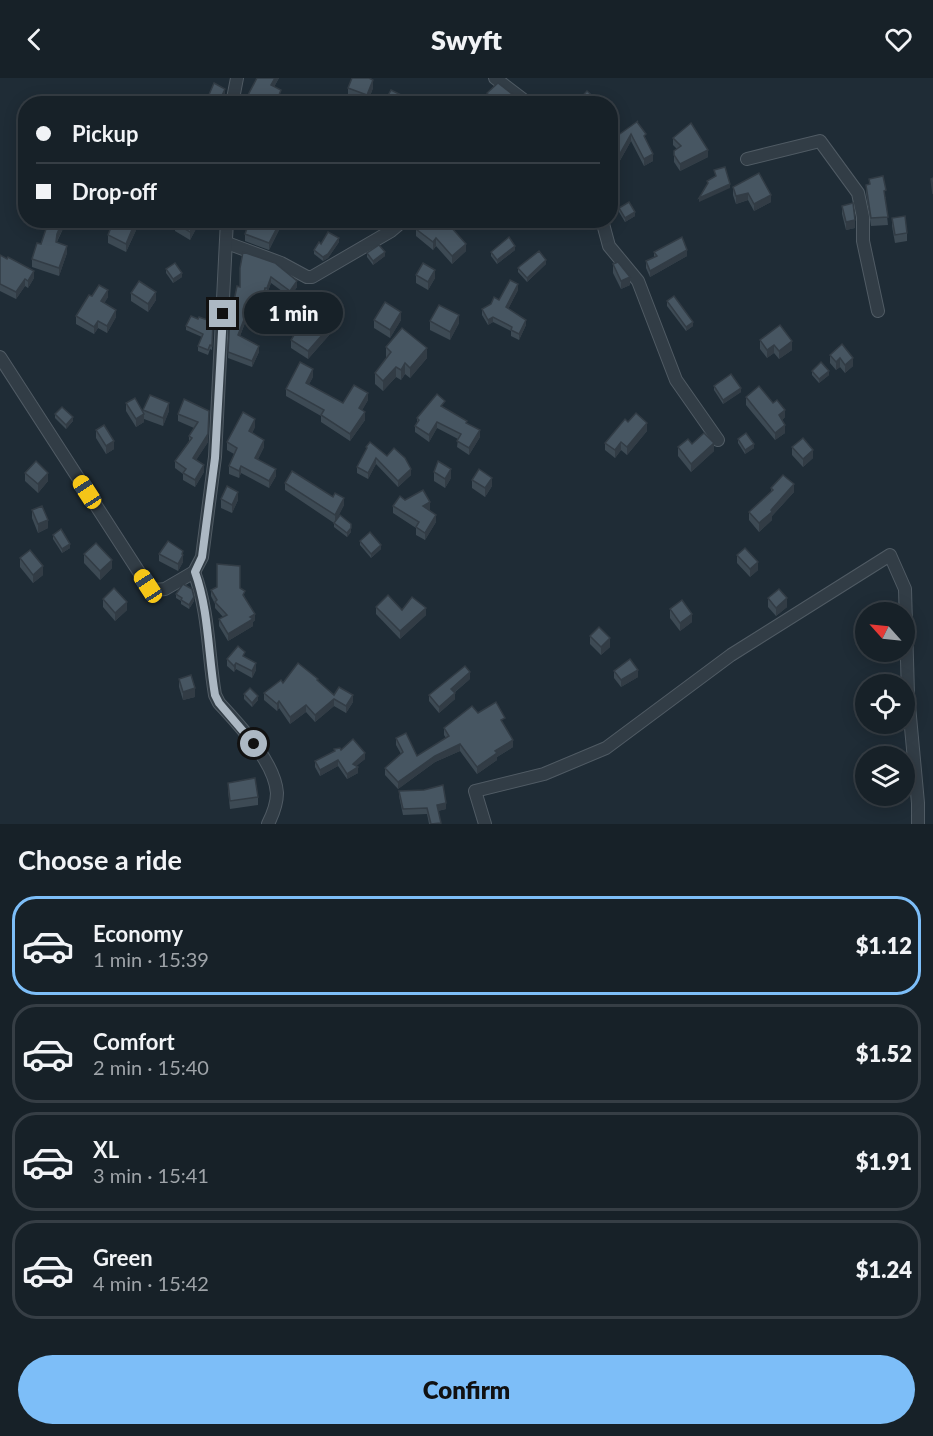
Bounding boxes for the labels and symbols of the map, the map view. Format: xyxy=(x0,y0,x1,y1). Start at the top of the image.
callout: 1 min xyxy=(244,293,343,335)
route end xyxy=(209,300,236,327)
car xyxy=(70,472,104,512)
car xyxy=(131,566,165,606)
north arrow xyxy=(855,602,915,662)
route start xyxy=(240,730,267,757)

